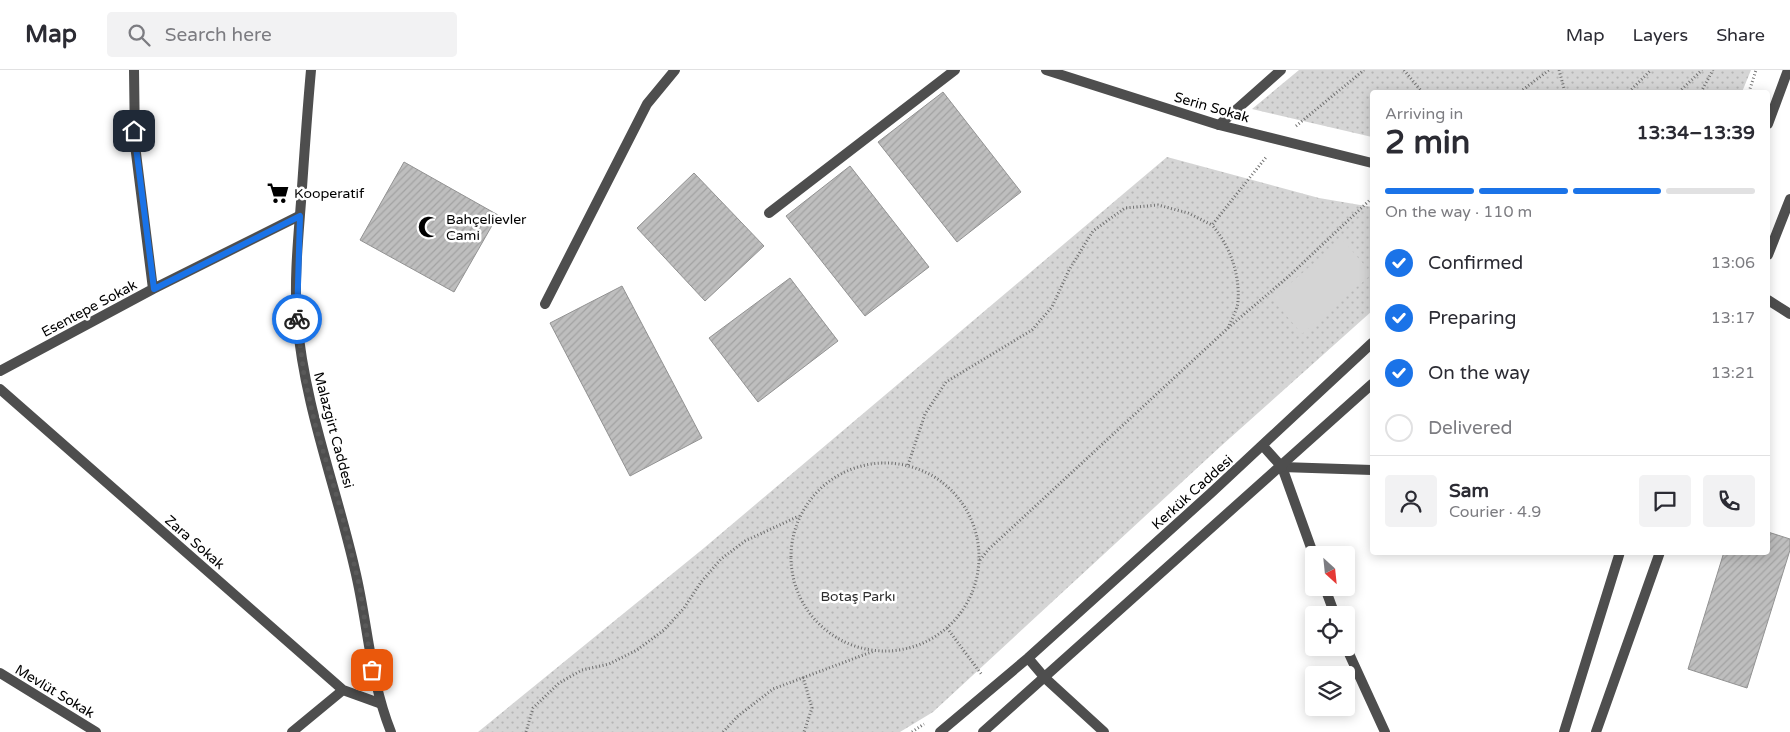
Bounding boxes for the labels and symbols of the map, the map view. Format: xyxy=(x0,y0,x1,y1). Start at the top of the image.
street label: Serin Sokak xyxy=(1172,89,1252,126)
pin xyxy=(113,110,155,152)
supermarket icon: Kooperatif xyxy=(265,180,291,206)
place label: Kooperatif xyxy=(294,185,365,202)
place label: Bahçelievler Cami xyxy=(446,211,527,244)
mosque icon: Bahçelievler Cami xyxy=(416,214,442,240)
street label: Esentepe Sokak xyxy=(39,276,140,341)
courier xyxy=(272,294,322,344)
street label: Malazgirt Caddesi xyxy=(310,370,357,490)
street label: Kerkük Caddesi xyxy=(1148,451,1236,533)
street label: Zara Sokak xyxy=(161,512,228,573)
north arrow xyxy=(1305,546,1355,596)
park label: Botaş Parkı xyxy=(820,588,896,605)
pin xyxy=(351,649,393,691)
street label: Mevlüt Sokak xyxy=(12,661,98,722)

